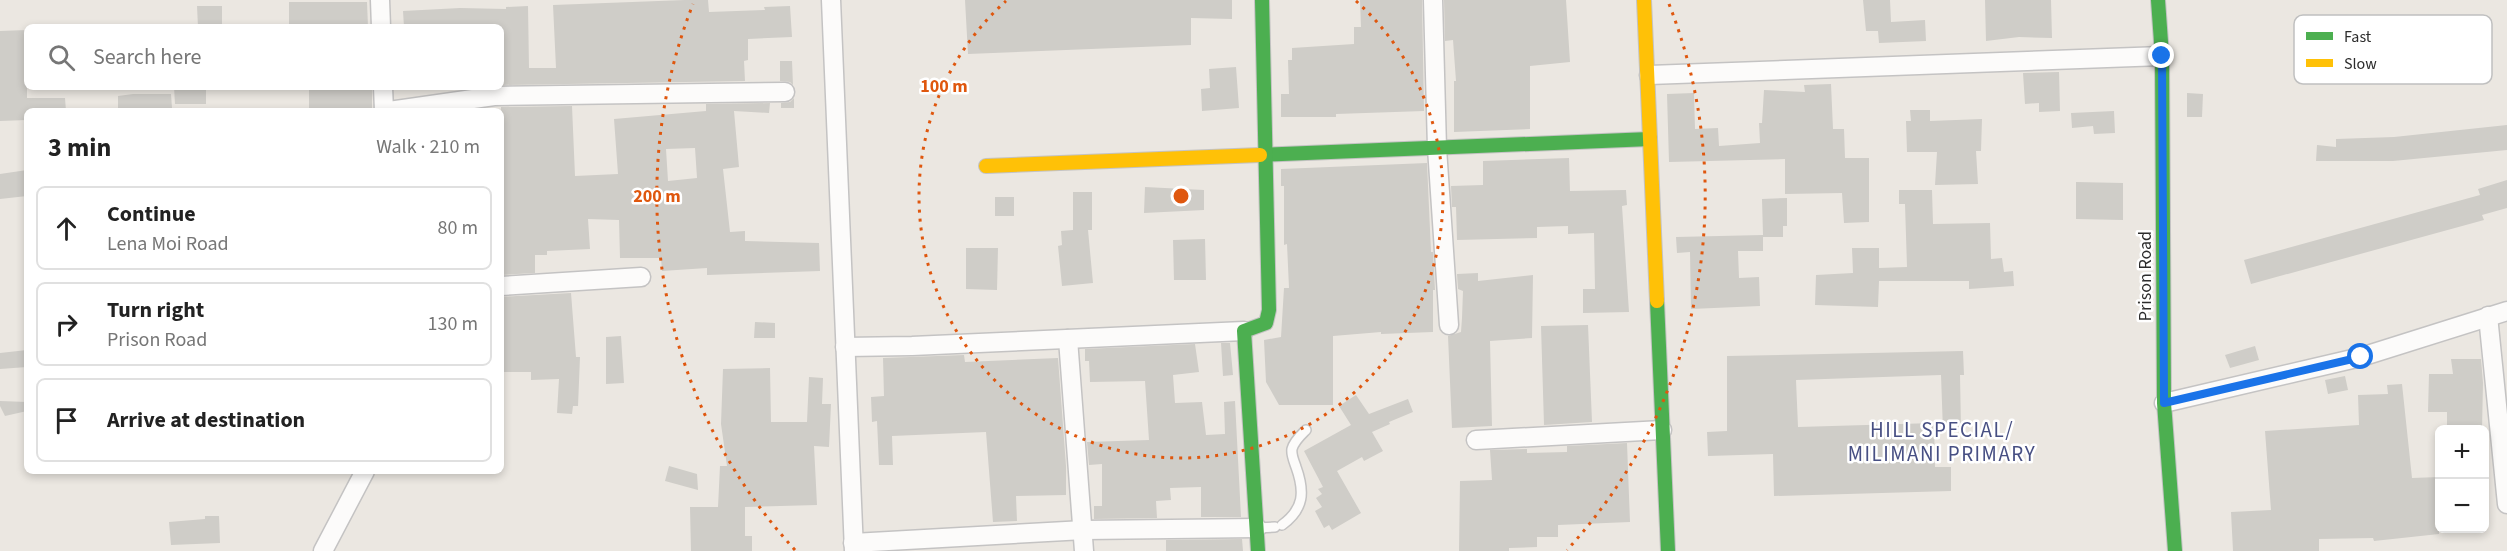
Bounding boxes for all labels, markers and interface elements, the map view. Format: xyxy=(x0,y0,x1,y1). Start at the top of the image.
legend xyxy=(2294,15,2492,84)
search box xyxy=(24,24,504,90)
text: Fast xyxy=(2344,26,2372,48)
icon: search xyxy=(45,41,78,74)
text: Search here xyxy=(93,41,201,73)
route end xyxy=(2148,42,2174,68)
text: Slow xyxy=(2344,53,2377,75)
text: 100 m xyxy=(920,74,968,99)
text: 3 min xyxy=(48,129,111,166)
text: Walk · 210 m xyxy=(376,133,480,161)
text: 200 m xyxy=(633,184,681,209)
centre of rings xyxy=(1171,186,1191,206)
text: Continue xyxy=(107,198,196,230)
icon: ahead xyxy=(50,212,83,245)
text: 80 m xyxy=(438,214,478,242)
text: Lena Moi Road xyxy=(107,230,229,258)
street label: Prison Road xyxy=(2133,231,2158,321)
text: Turn right xyxy=(107,294,204,326)
icon: right xyxy=(50,308,83,341)
text: 130 m xyxy=(428,310,478,338)
text: Prison Road xyxy=(107,326,207,354)
route start xyxy=(2347,343,2373,369)
icon: arrive xyxy=(50,404,83,437)
text: Arrive at destination xyxy=(107,404,305,436)
district label: HILL SPECIAL/ MILIMANI PRIMARY xyxy=(1848,415,2036,469)
map controls xyxy=(2435,425,2489,533)
button: + xyxy=(2435,425,2489,479)
button: − xyxy=(2435,479,2489,533)

